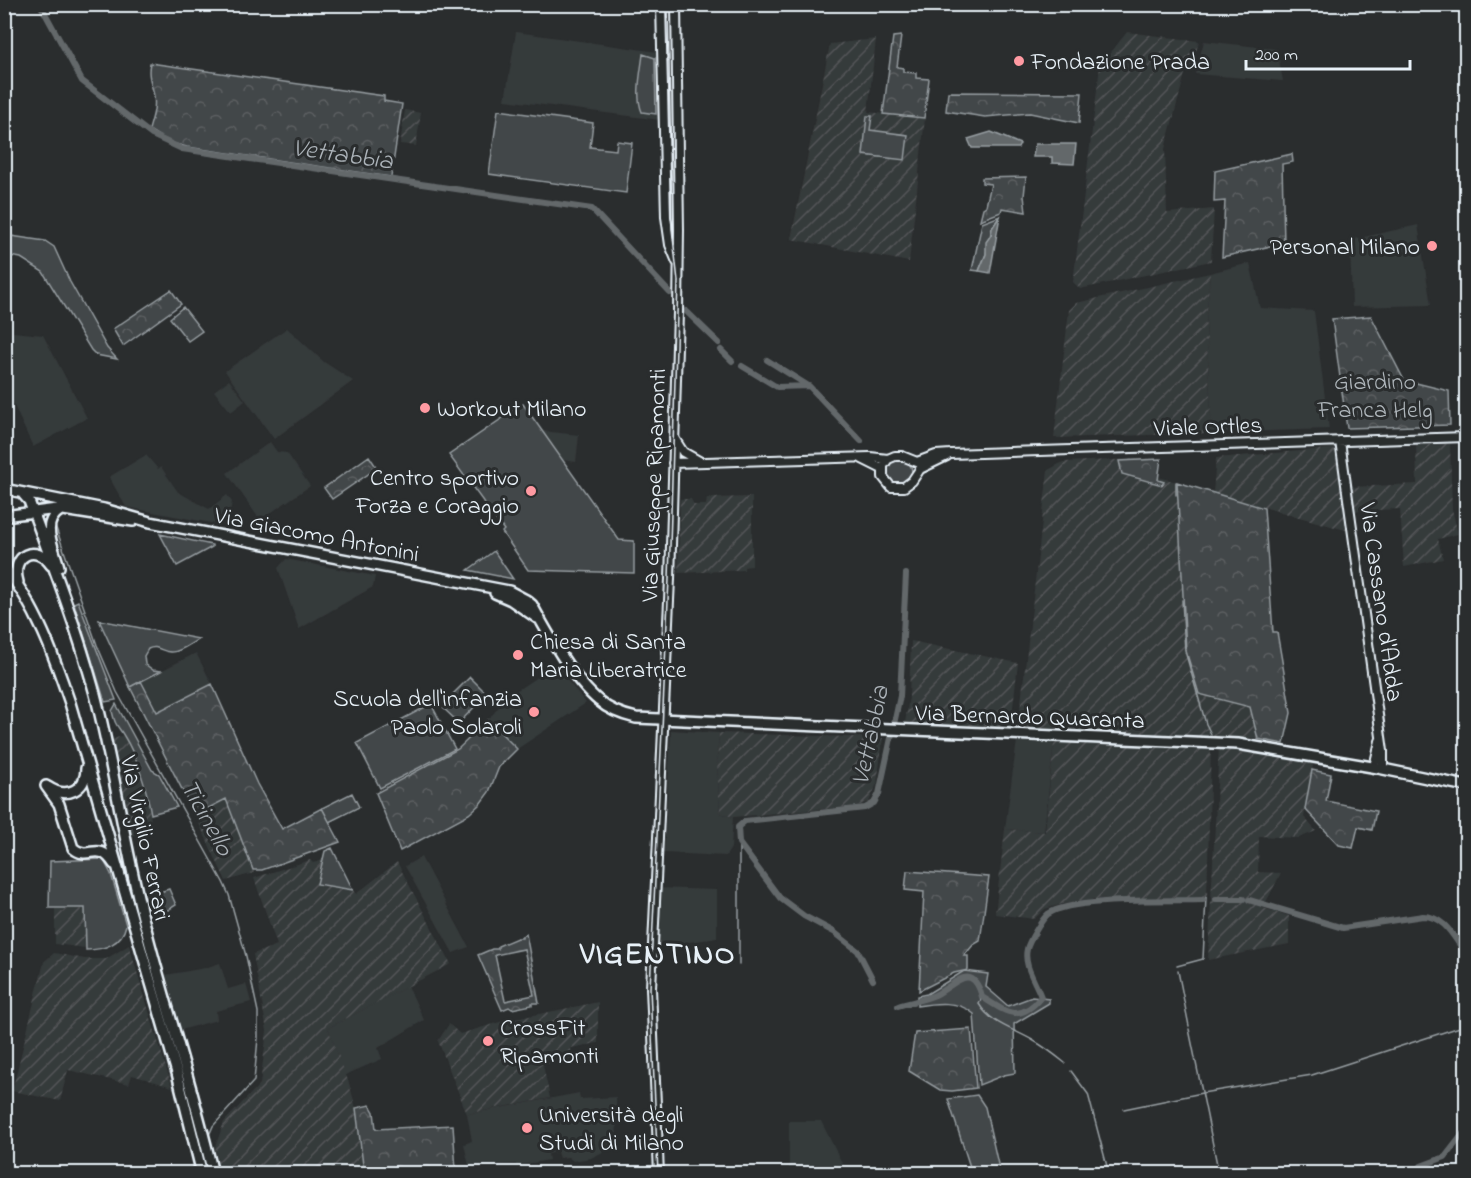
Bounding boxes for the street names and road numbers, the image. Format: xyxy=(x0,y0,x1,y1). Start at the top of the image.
street label: Via Giuseppe Ripamonti xyxy=(634,368,677,603)
street label: Viale Ortles xyxy=(1152,409,1263,448)
street label: Via Giacomo Antonini xyxy=(210,499,422,573)
street label: Via Cassano d'Adda xyxy=(1348,500,1411,704)
street label: Via Bernardo Quaranta xyxy=(914,697,1145,740)
street label: Via Virgilio Ferrari xyxy=(109,752,178,924)

